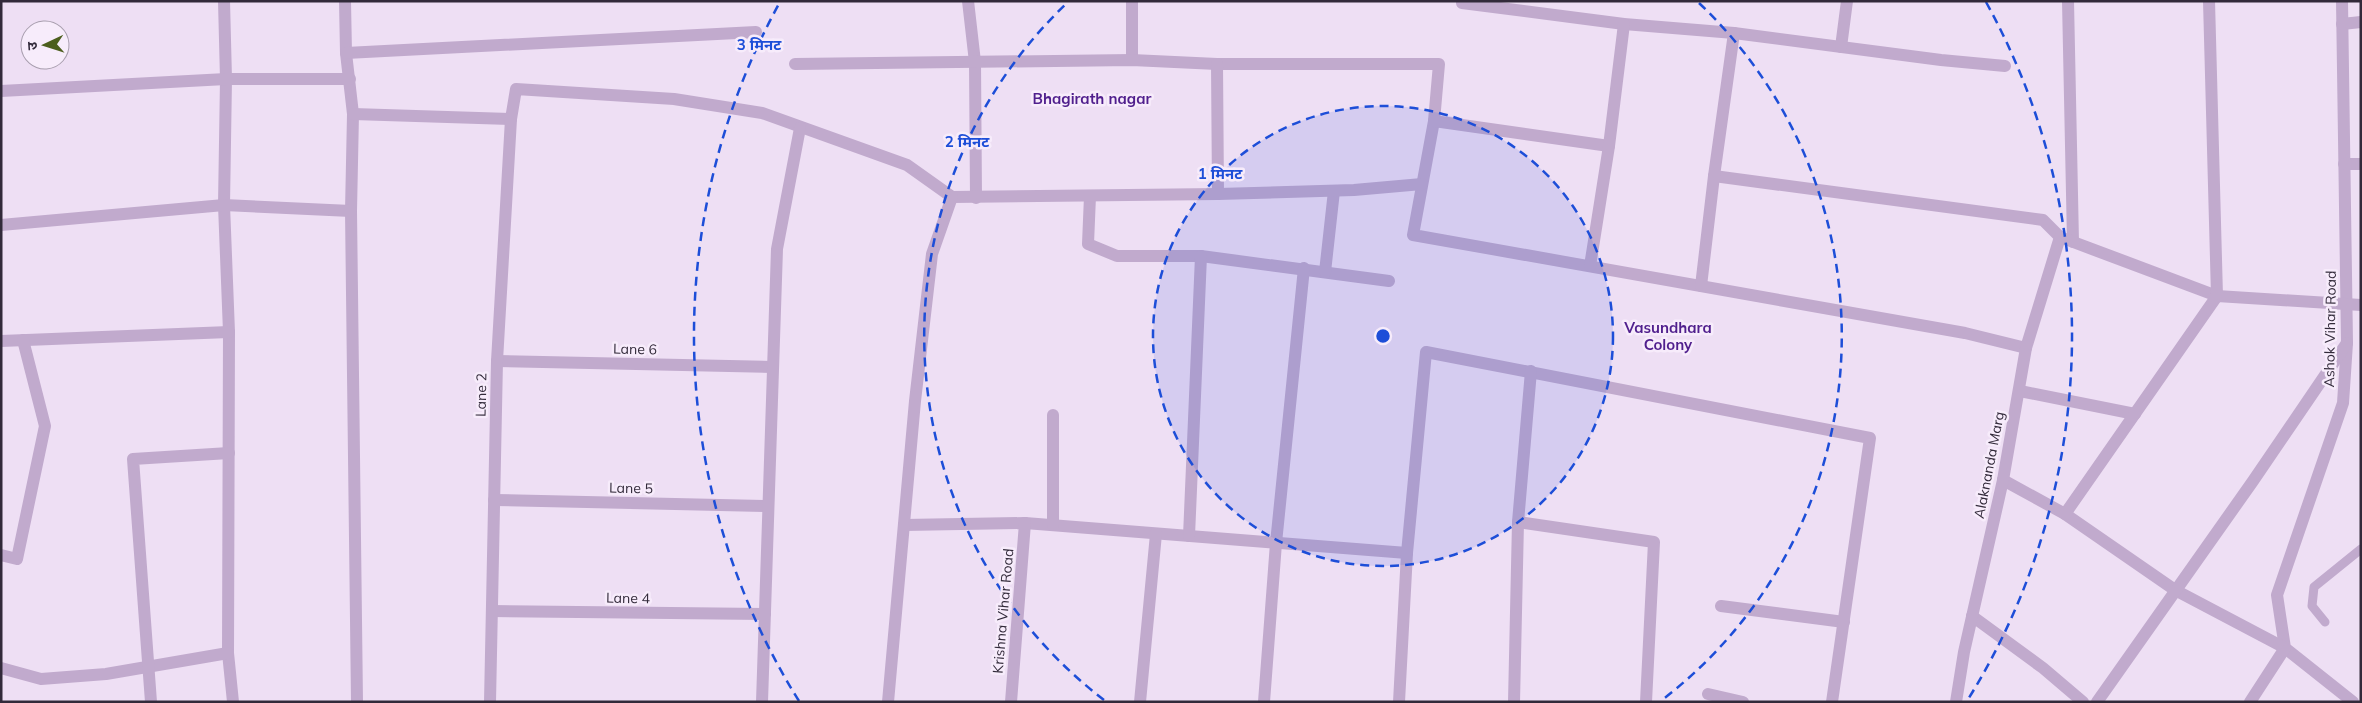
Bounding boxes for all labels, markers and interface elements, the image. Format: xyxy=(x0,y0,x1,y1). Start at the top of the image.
north arrow xyxy=(20,20,70,70)
text: 3 मिनट xyxy=(737,35,782,54)
text: उ xyxy=(23,40,41,51)
district label: Bhagirath nagar xyxy=(1033,89,1151,108)
text: 2 मिनट xyxy=(945,132,990,151)
text: 1 मिनट xyxy=(1198,164,1243,183)
street label: Ashok Vihar Road xyxy=(2320,270,2340,388)
district label: Vasundhara Colony xyxy=(1623,318,1712,354)
centre of rings xyxy=(1374,327,1392,345)
street label: Lane 6 xyxy=(613,340,657,358)
street label: Lane 2 xyxy=(472,373,490,417)
street label: Alaknanda Marg xyxy=(1970,410,2008,520)
street label: Lane 5 xyxy=(609,479,653,497)
street label: Krishna Vihar Road xyxy=(989,548,1017,674)
street label: Lane 4 xyxy=(606,589,651,607)

